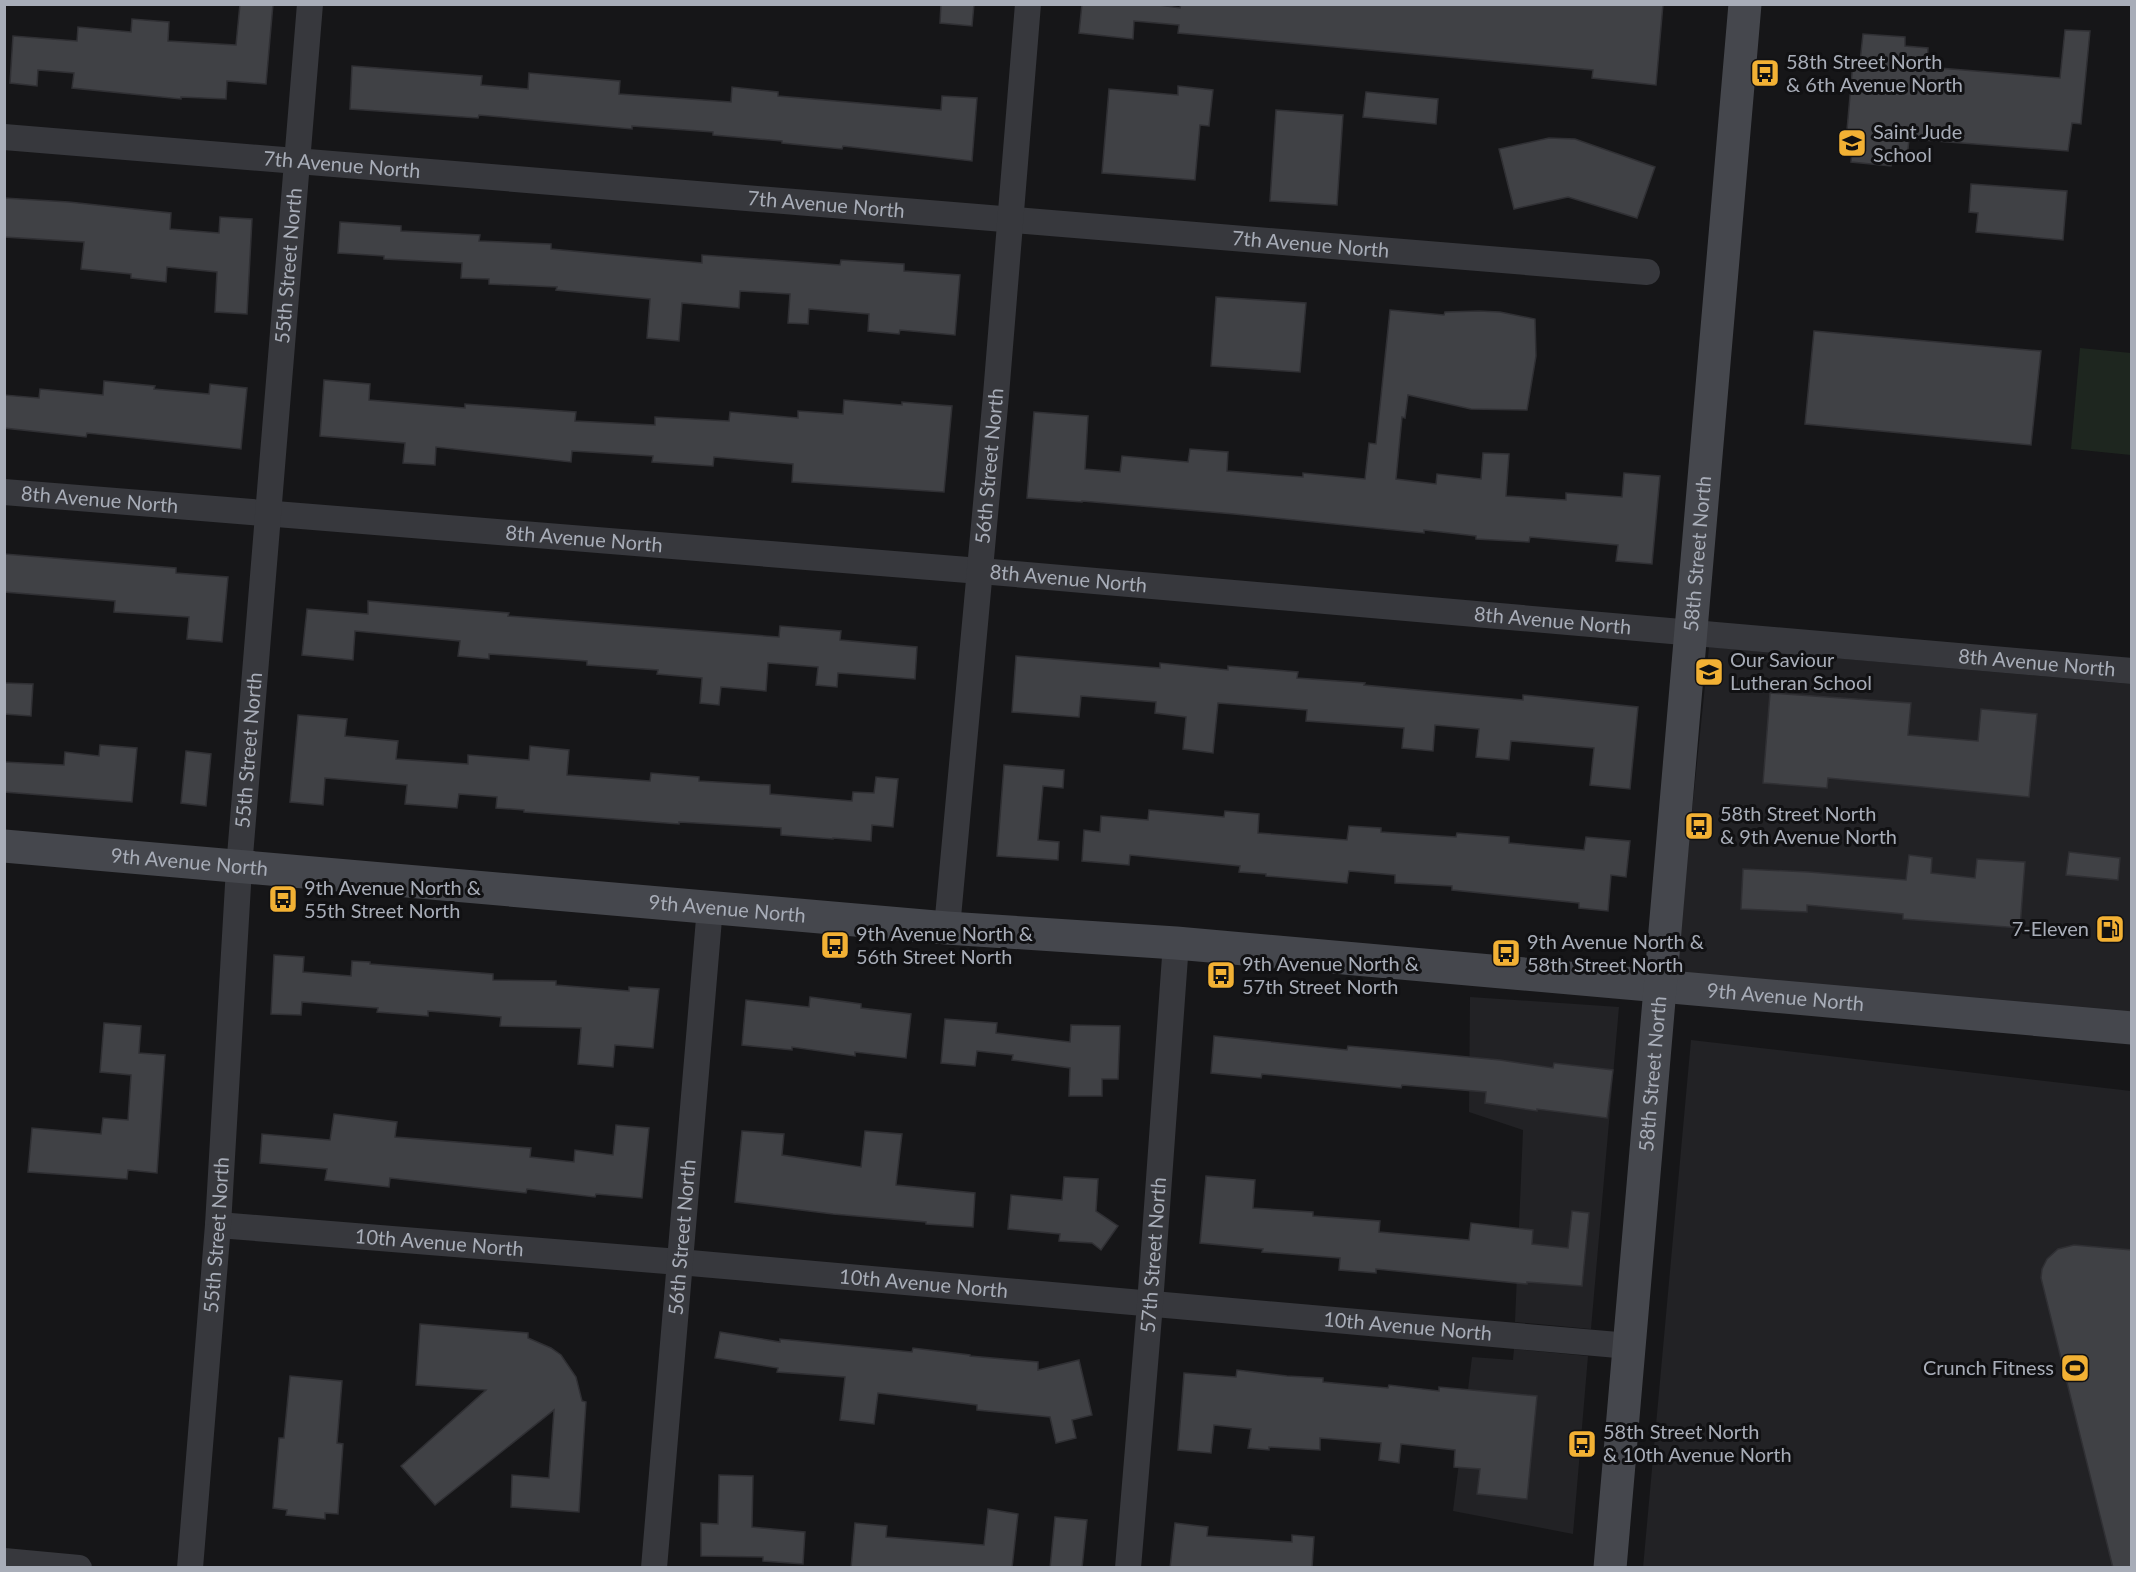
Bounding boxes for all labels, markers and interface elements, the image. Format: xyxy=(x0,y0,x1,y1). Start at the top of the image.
place label: 58th Street North & 6th Avenue North xyxy=(1786,49,1963,96)
bus stop icon: 58th Street North & 6th Avenue North xyxy=(1749,57,1781,89)
place label: Saint Jude School xyxy=(1873,119,1962,166)
school or university icon: Saint Jude School xyxy=(1836,127,1868,159)
street label: 7th Avenue North xyxy=(262,145,422,182)
street label: 7th Avenue North xyxy=(747,185,906,222)
street label: 55th Street North xyxy=(269,187,306,345)
street label: 7th Avenue North xyxy=(1231,225,1390,262)
street label: 56th Street North xyxy=(969,387,1008,545)
street label: 58th Street North xyxy=(1678,475,1715,633)
street label: 8th Avenue North xyxy=(20,480,179,517)
street label: 8th Avenue North xyxy=(505,520,664,556)
street label: 8th Avenue North xyxy=(989,559,1148,596)
street label: 8th Avenue North xyxy=(1473,601,1632,638)
street label: 8th Avenue North xyxy=(1957,643,2117,681)
place label: Our Saviour Lutheran School xyxy=(1730,647,1872,694)
school or university icon: Our Saviour Lutheran School xyxy=(1693,656,1725,688)
street label: 55th Street North xyxy=(229,671,266,829)
place label: 58th Street North & 9th Avenue North xyxy=(1720,801,1897,848)
bus stop icon: 58th Street North & 9th Avenue North xyxy=(1683,810,1715,842)
street label: 9th Avenue North xyxy=(110,842,269,880)
place label: 9th Avenue North & 55th Street North xyxy=(304,875,482,922)
bus stop icon: 9th Avenue North & 55th Street North xyxy=(267,883,299,915)
street label: 9th Avenue North xyxy=(648,889,807,927)
fuel station icon: 7-Eleven xyxy=(2094,913,2126,945)
place label: 7-Eleven xyxy=(2012,916,2089,940)
place label: 9th Avenue North & 56th Street North xyxy=(856,921,1034,968)
bus stop icon: 9th Avenue North & 56th Street North xyxy=(819,929,851,961)
place label: 9th Avenue North & 58th Street North xyxy=(1527,929,1705,976)
bus stop icon: 9th Avenue North & 58th Street North xyxy=(1490,937,1522,969)
place label: 9th Avenue North & 57th Street North xyxy=(1242,951,1420,998)
bus stop icon: 9th Avenue North & 57th Street North xyxy=(1205,959,1237,991)
street label: 9th Avenue North xyxy=(1706,977,1865,1015)
street label: 58th Street North xyxy=(1633,995,1670,1153)
street label: 55th Street North xyxy=(198,1156,233,1314)
street label: 56th Street North xyxy=(662,1158,700,1316)
street label: 57th Street North xyxy=(1135,1176,1170,1334)
street label: 10th Avenue North xyxy=(354,1223,525,1260)
street label: 10th Avenue North xyxy=(838,1263,1009,1302)
street label: 10th Avenue North xyxy=(1322,1306,1493,1345)
sports icon: Crunch Fitness xyxy=(2059,1352,2091,1384)
place label: Crunch Fitness xyxy=(1923,1355,2054,1379)
place label: 58th Street North & 10th Avenue North xyxy=(1603,1419,1792,1466)
bus stop icon: 58th Street North & 10th Avenue North xyxy=(1566,1428,1598,1460)

